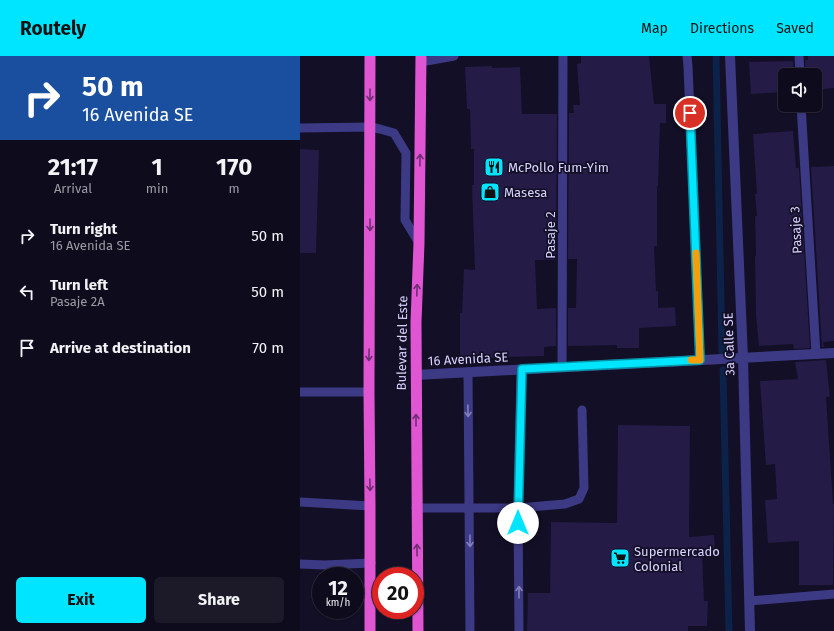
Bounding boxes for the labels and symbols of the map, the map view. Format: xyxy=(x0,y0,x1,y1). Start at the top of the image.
one-way arrow xyxy=(366,88,374,101)
pin xyxy=(673,96,707,130)
one-way arrow xyxy=(416,154,424,167)
restaurant icon: McPollo Fum-Yim xyxy=(483,156,505,178)
place label: McPollo Fum-Yim xyxy=(508,160,609,175)
shop icon: Masesa xyxy=(479,181,501,203)
place label: Masesa xyxy=(504,185,547,200)
street label: Pasaje 3 xyxy=(787,206,805,254)
street label: Pasaje 2 xyxy=(543,211,558,259)
one-way arrow xyxy=(366,218,374,231)
one-way arrow xyxy=(413,284,421,297)
street label: Bulevar del Este xyxy=(394,296,410,390)
street label: 3a Calle SE xyxy=(720,312,738,376)
one-way arrow xyxy=(365,348,373,361)
street label: 16 Avenida SE xyxy=(427,349,509,369)
one-way arrow xyxy=(465,404,472,417)
one-way arrow xyxy=(412,414,420,427)
one-way arrow xyxy=(366,478,374,491)
position arrow xyxy=(497,502,539,544)
one-way arrow xyxy=(466,534,474,547)
one-way arrow xyxy=(413,544,420,557)
place label: Supermercado Colonial xyxy=(634,544,720,574)
supermarket icon: Supermercado Colonial xyxy=(609,547,631,569)
speed limit sign: 20 xyxy=(372,567,424,619)
one-way arrow xyxy=(515,586,523,599)

